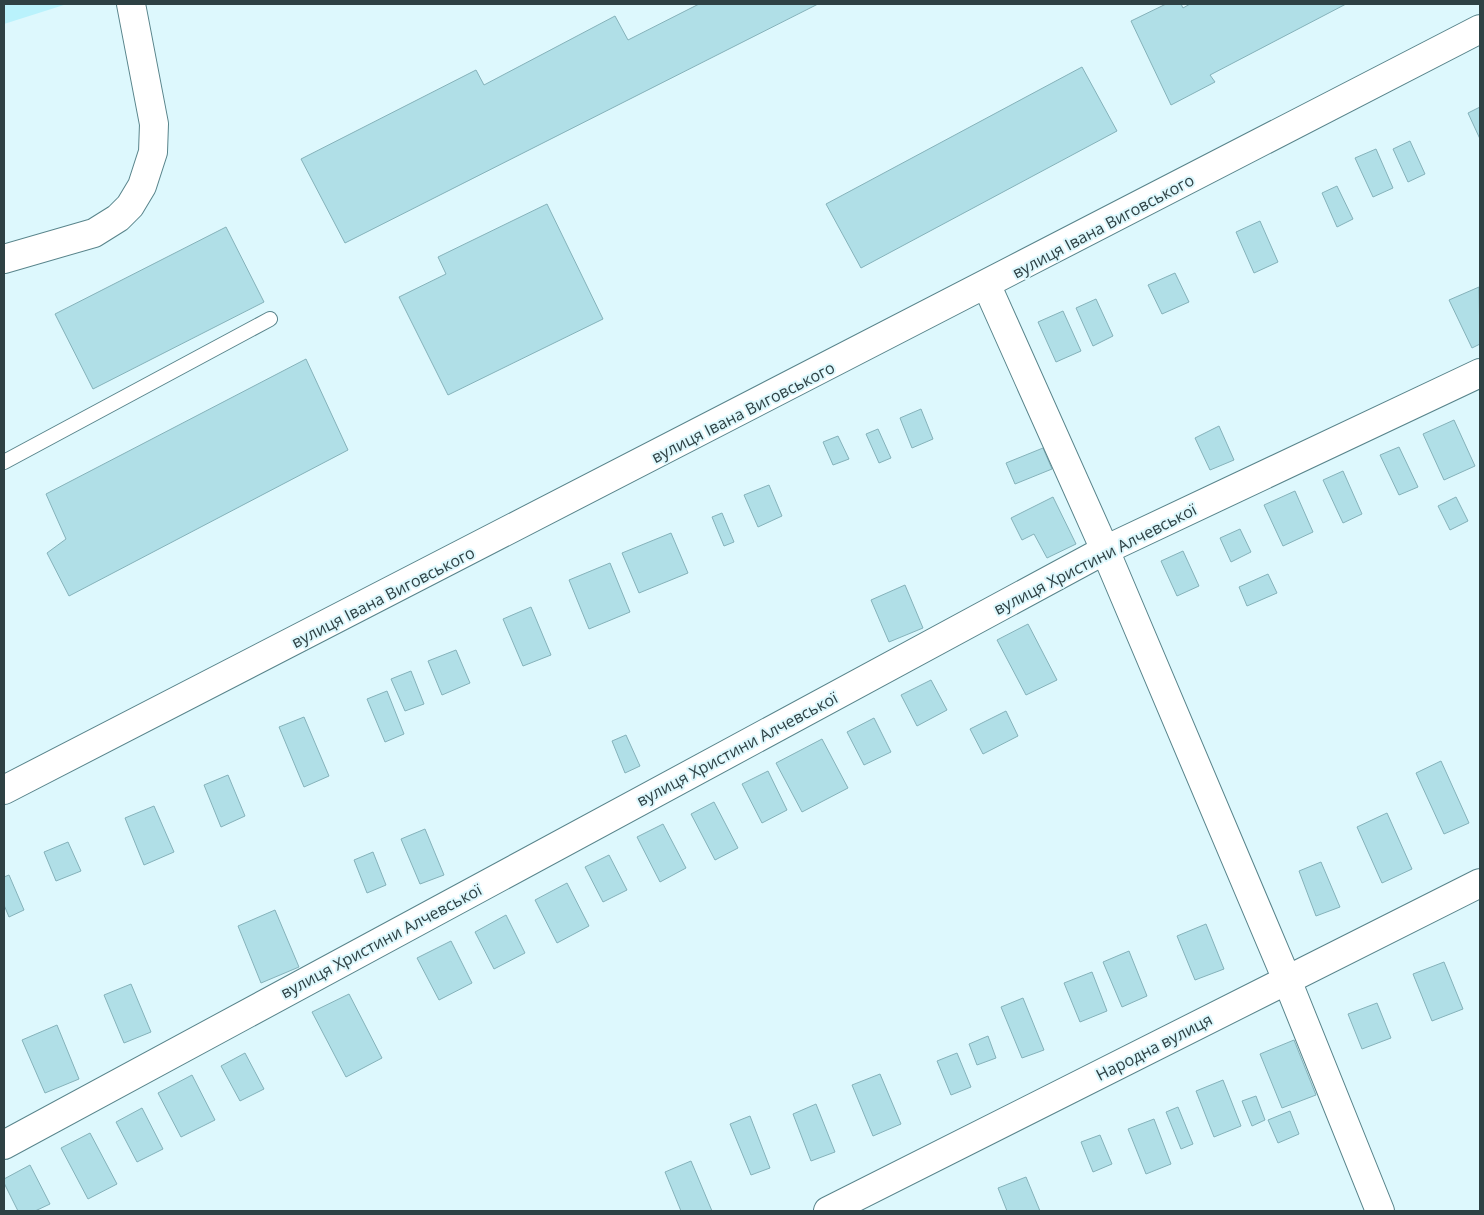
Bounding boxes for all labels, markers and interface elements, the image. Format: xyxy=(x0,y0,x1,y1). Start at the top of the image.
street label: вулиця Івана Виговського xyxy=(1008,169,1198,283)
street label: вулиця Івана Виговського xyxy=(648,356,838,468)
street label: вулиця Христини Алчевської xyxy=(990,498,1201,620)
street label: вулиця Івана Виговського xyxy=(288,541,478,653)
street label: вулиця Христини Алчевської xyxy=(633,686,842,811)
street label: вулиця Христини Алчевської xyxy=(277,878,486,1003)
street label: Народна вулиця xyxy=(1092,1008,1216,1086)

